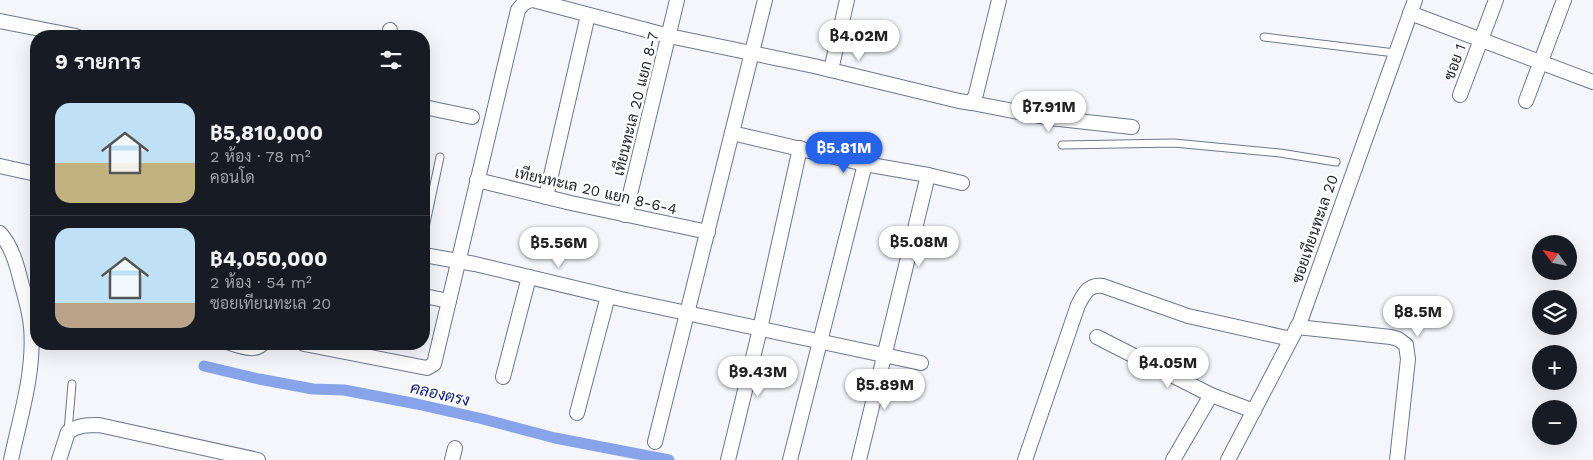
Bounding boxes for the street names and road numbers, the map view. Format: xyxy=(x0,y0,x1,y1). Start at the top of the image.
street label: เทียนทะเล 20 แยก 8-7 xyxy=(608,30,663,178)
street label: ซอย 1 xyxy=(1440,41,1470,83)
street label: เทียนทะเล 20 แยก 8-6-4 xyxy=(513,163,679,218)
street label: ซอยเทียนทะเล 20 xyxy=(1287,172,1342,286)

